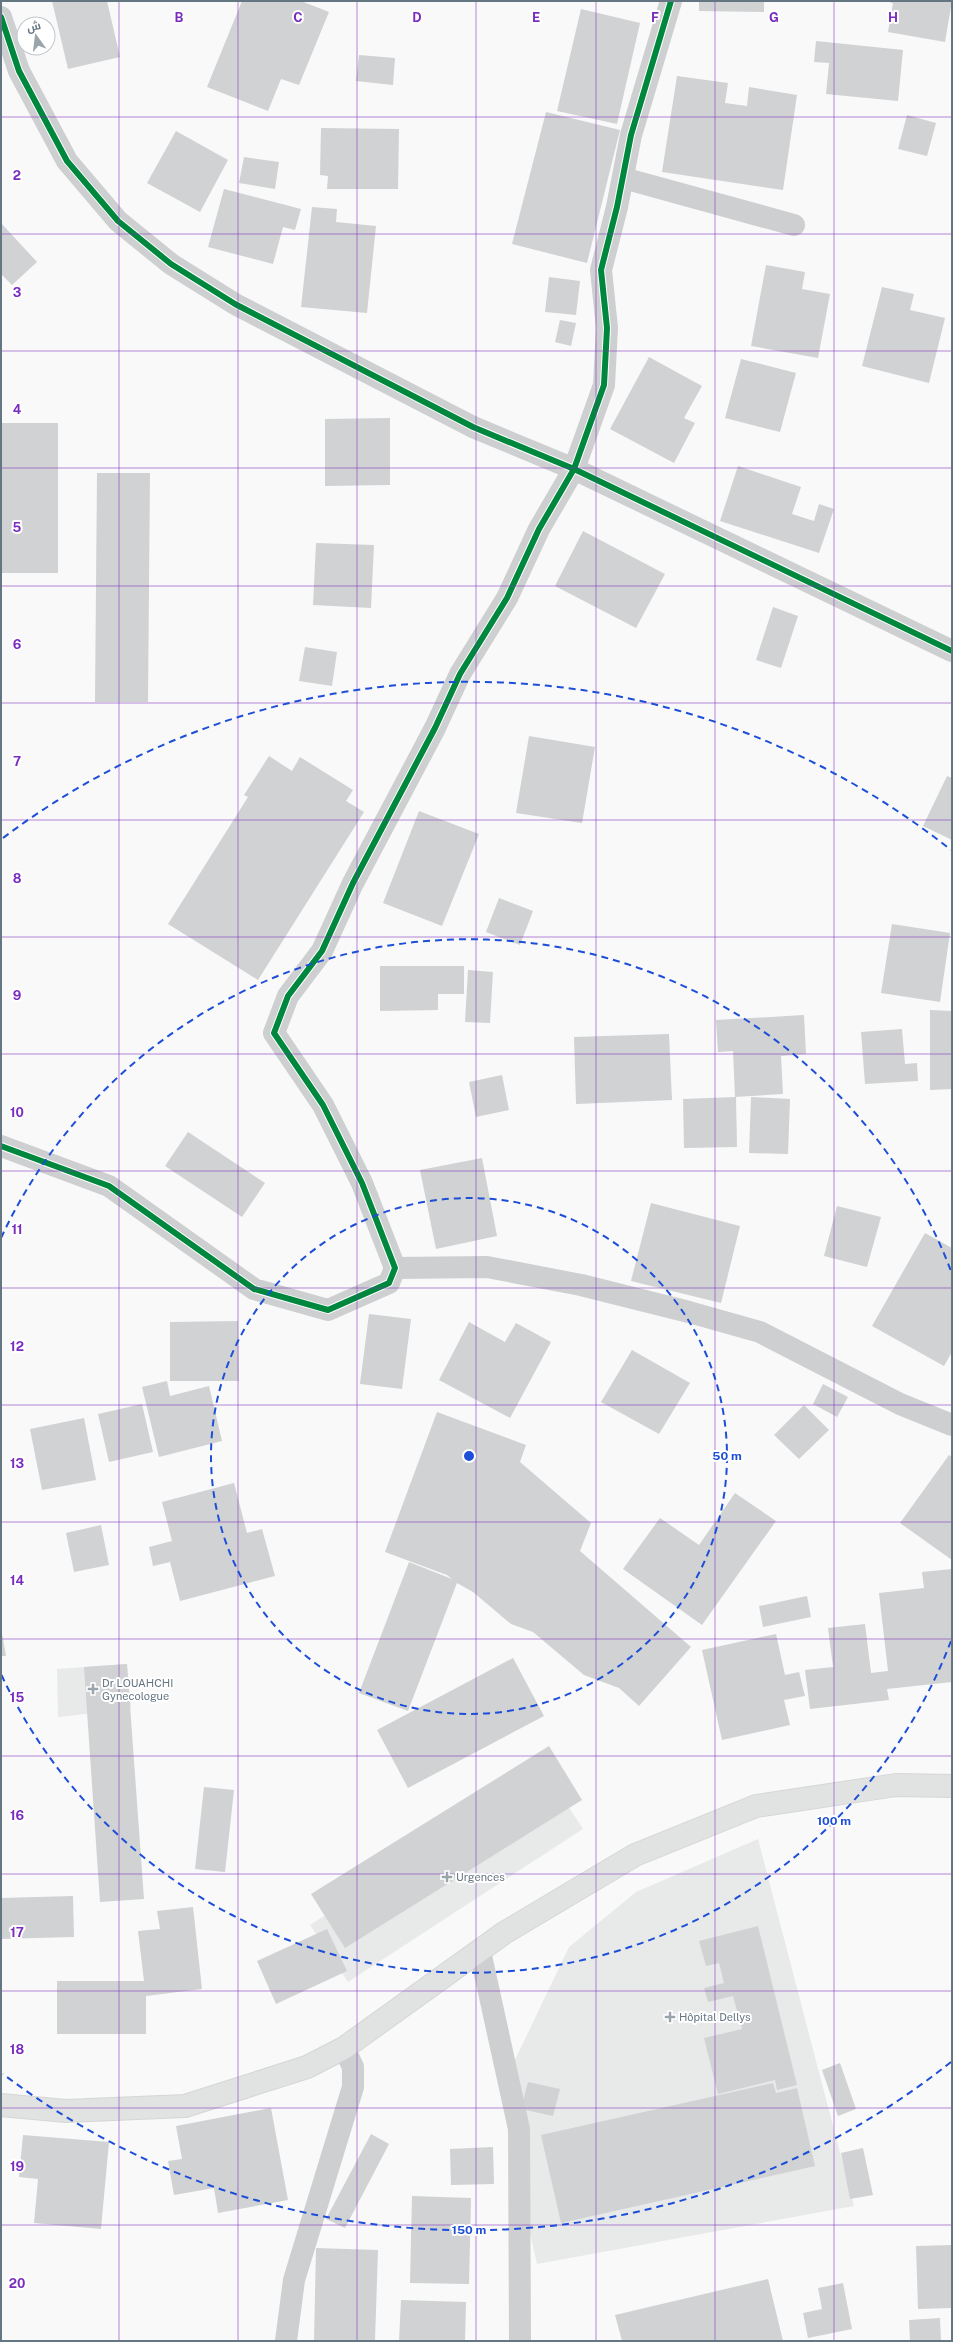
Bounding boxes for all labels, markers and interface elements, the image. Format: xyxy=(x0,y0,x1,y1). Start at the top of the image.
text: B xyxy=(175,10,184,25)
text: C xyxy=(293,10,303,25)
text: D xyxy=(412,10,422,25)
text: E xyxy=(532,10,540,25)
text: F xyxy=(651,10,659,25)
text: G xyxy=(769,10,779,25)
text: H xyxy=(888,10,898,25)
north arrow xyxy=(16,16,56,56)
text: ش xyxy=(25,19,42,35)
text: 2 xyxy=(13,168,21,183)
text: 3 xyxy=(13,285,22,300)
text: 4 xyxy=(13,402,22,417)
text: 5 xyxy=(13,520,22,535)
text: 6 xyxy=(13,637,22,652)
text: 7 xyxy=(13,754,21,769)
text: 8 xyxy=(13,871,22,886)
text: 9 xyxy=(13,988,21,1003)
text: 10 xyxy=(10,1105,24,1120)
text: 11 xyxy=(11,1222,23,1237)
text: 12 xyxy=(10,1339,24,1354)
centre of rings xyxy=(462,1449,476,1463)
text: 50 m xyxy=(712,1449,742,1463)
text: 13 xyxy=(10,1456,24,1471)
text: 14 xyxy=(10,1573,25,1588)
place label: Dr LOUAHCHI Gynecologue xyxy=(102,1677,173,1702)
marker: Dr LOUAHCHI Gynecologue xyxy=(87,1683,99,1695)
text: 15 xyxy=(10,1690,24,1705)
text: 16 xyxy=(10,1808,24,1823)
text: 100 m xyxy=(817,1814,851,1828)
marker: Urgences xyxy=(441,1871,453,1883)
place label: Urgences xyxy=(456,1871,505,1883)
text: 17 xyxy=(10,1925,24,1940)
marker: Hôpital Dellys xyxy=(664,2011,676,2023)
place label: Hôpital Dellys xyxy=(679,2011,751,2023)
text: 18 xyxy=(10,2042,24,2057)
text: 19 xyxy=(10,2159,24,2174)
text: 150 m xyxy=(452,2223,486,2237)
text: 20 xyxy=(9,2276,25,2291)

